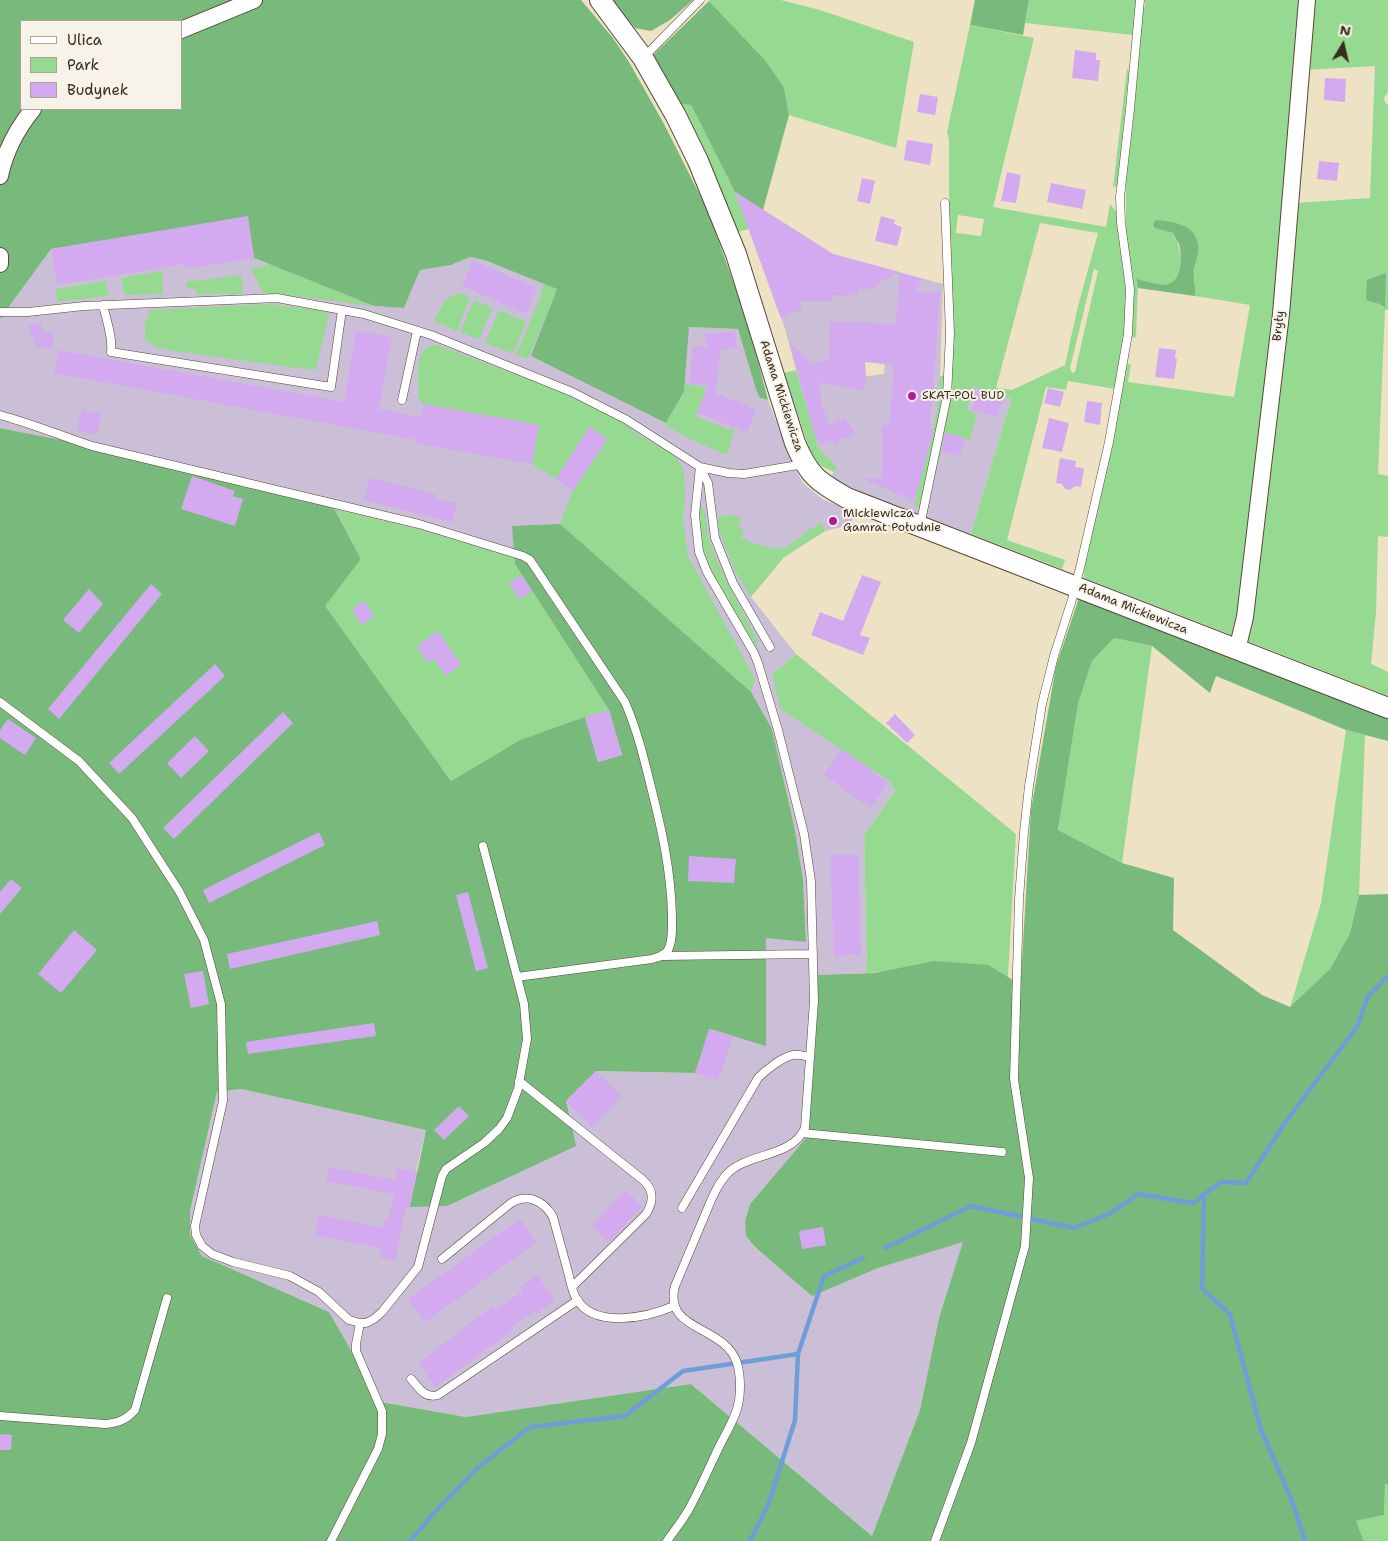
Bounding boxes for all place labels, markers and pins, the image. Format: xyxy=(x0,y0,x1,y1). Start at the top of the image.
place label: SKAT-POL BUD xyxy=(922,389,1004,403)
marker: SKAT-POL BUD xyxy=(906,390,918,402)
place label: Mickiewicza Gamrat Południe xyxy=(843,507,941,535)
marker: Mickiewicza Gamrat Południe xyxy=(827,515,839,527)

